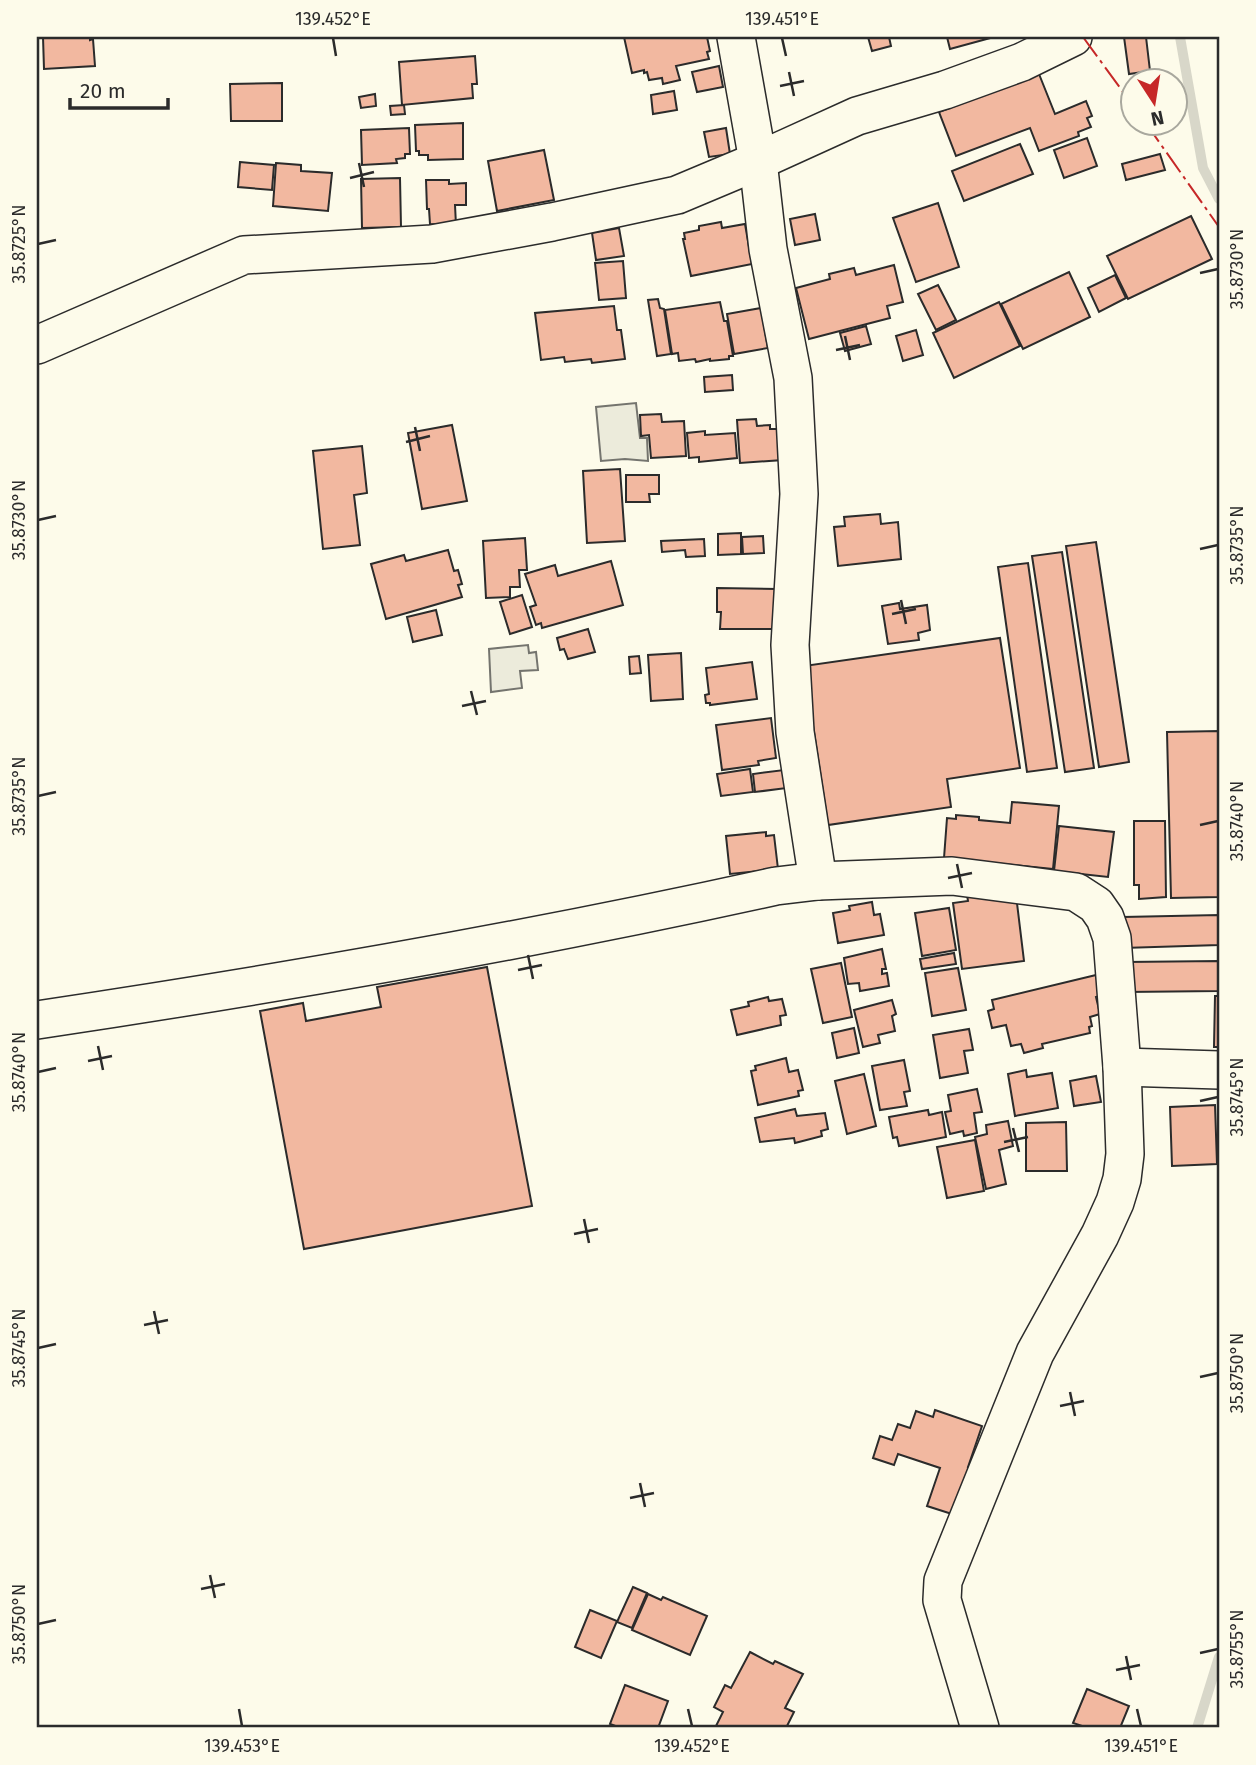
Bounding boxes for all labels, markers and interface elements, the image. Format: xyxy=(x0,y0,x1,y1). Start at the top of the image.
text: 139.452°E xyxy=(295,8,371,30)
text: 139.451°E xyxy=(745,8,819,30)
scale bar xyxy=(70,66,168,110)
north arrow xyxy=(1120,66,1190,136)
text: 20 m xyxy=(80,78,126,104)
text: N xyxy=(1149,106,1166,131)
text: 35.8725°N xyxy=(8,204,30,284)
text: 35.8730°N xyxy=(1226,229,1248,309)
text: 35.8730°N xyxy=(8,480,30,560)
text: 35.8735°N xyxy=(1226,505,1248,585)
text: 35.8735°N xyxy=(8,756,30,836)
text: 35.8740°N xyxy=(1226,781,1248,861)
text: 35.8740°N xyxy=(8,1032,30,1112)
text: 35.8745°N xyxy=(1226,1057,1248,1137)
text: 35.8745°N xyxy=(8,1308,30,1388)
text: 35.8750°N xyxy=(1226,1333,1248,1413)
text: 35.8750°N xyxy=(8,1584,30,1664)
text: 35.8755°N xyxy=(1226,1609,1248,1689)
text: 139.453°E xyxy=(204,1735,280,1757)
text: 139.452°E xyxy=(654,1735,730,1757)
text: 139.451°E xyxy=(1104,1735,1178,1757)

